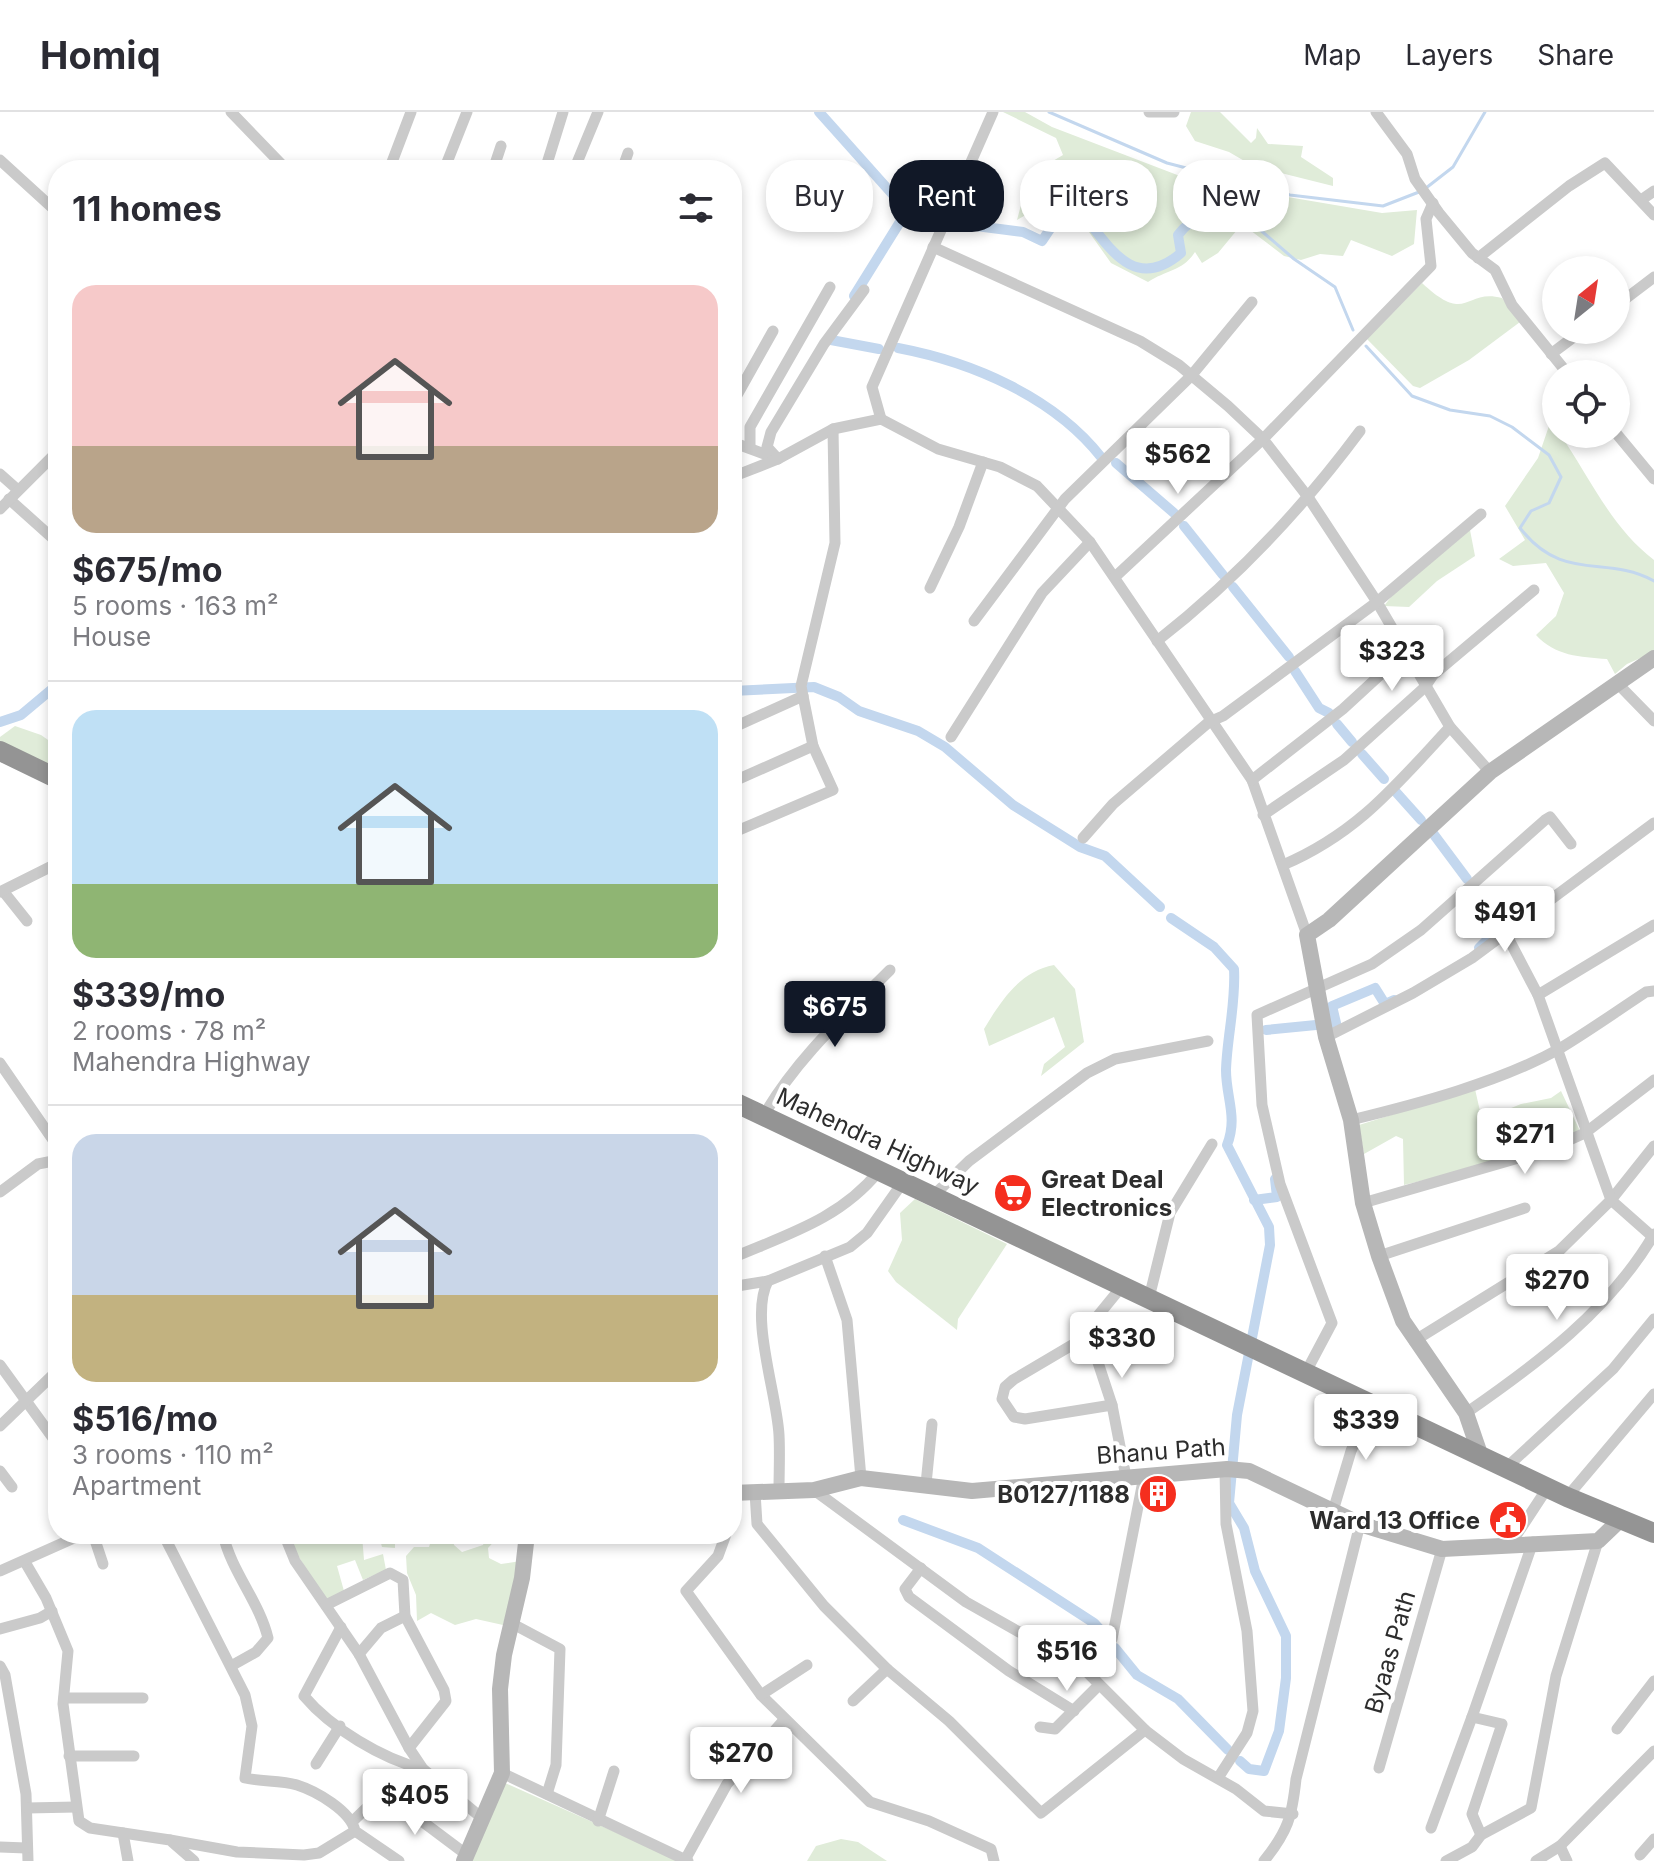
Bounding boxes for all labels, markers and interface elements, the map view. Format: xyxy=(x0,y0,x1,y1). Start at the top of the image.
text: Homiq xyxy=(40,32,161,78)
text: Map xyxy=(1303,38,1361,72)
text: Layers xyxy=(1405,38,1493,72)
text: Share xyxy=(1537,38,1614,72)
chip: Buy xyxy=(766,160,873,232)
chip: Rent xyxy=(889,160,1004,232)
chip: Filters xyxy=(1020,160,1157,232)
chip: New xyxy=(1173,160,1289,232)
icon: filters xyxy=(674,186,718,230)
text: 11 homes xyxy=(72,188,222,229)
north arrow xyxy=(1542,256,1630,344)
map controls xyxy=(1542,256,1630,448)
icon: home xyxy=(323,337,467,481)
button: locate xyxy=(1542,360,1630,448)
pin: $562 xyxy=(1131,428,1225,496)
text: $562 xyxy=(1145,438,1211,469)
text: $675/mo xyxy=(72,549,223,590)
text: 5 rooms · 163 m² xyxy=(72,590,279,621)
text: House xyxy=(72,621,151,652)
pin: $323 xyxy=(1345,625,1439,693)
text: $323 xyxy=(1359,635,1425,666)
icon: home xyxy=(323,762,467,906)
pin: $491 xyxy=(1458,886,1552,954)
text: $491 xyxy=(1474,896,1536,927)
text: $339/mo xyxy=(72,974,225,1015)
pin: $675 xyxy=(788,981,882,1049)
text: $675 xyxy=(802,991,868,1022)
text: 2 rooms · 78 m² xyxy=(72,1015,266,1046)
text: Mahendra Highway xyxy=(72,1046,311,1077)
street label: Mahendra Highway xyxy=(772,1081,984,1201)
pin: $271 xyxy=(1478,1108,1572,1176)
text: $271 xyxy=(1495,1118,1555,1149)
place label: Great Deal Electronics xyxy=(1041,1165,1172,1222)
supermarket icon: Great Deal Electronics xyxy=(992,1172,1034,1214)
icon: home xyxy=(323,1186,467,1330)
pin: $270 xyxy=(1510,1254,1604,1322)
text: $270 xyxy=(1524,1264,1590,1295)
pin: $330 xyxy=(1075,1312,1169,1380)
text: $330 xyxy=(1088,1322,1156,1353)
pin: $339 xyxy=(1319,1394,1413,1462)
text: $516/mo xyxy=(72,1398,218,1439)
text: $339 xyxy=(1332,1404,1400,1435)
street label: Bhanu Path xyxy=(1095,1432,1227,1470)
text: 3 rooms · 110 m² xyxy=(72,1439,274,1470)
text: Apartment xyxy=(72,1470,201,1501)
building icon: B0127/1188 xyxy=(1137,1473,1179,1515)
place label: B0127/1188 xyxy=(997,1480,1130,1509)
public building icon: Ward 13 Office xyxy=(1487,1499,1529,1541)
place label: Ward 13 Office xyxy=(1309,1506,1480,1535)
street label: Byaas Path xyxy=(1359,1587,1421,1717)
pin: $516 xyxy=(1020,1625,1114,1693)
text: $516 xyxy=(1036,1635,1098,1666)
pin: $270 xyxy=(694,1727,788,1795)
text: $270 xyxy=(708,1737,774,1768)
pin: $405 xyxy=(368,1769,462,1837)
text: $405 xyxy=(381,1779,449,1810)

